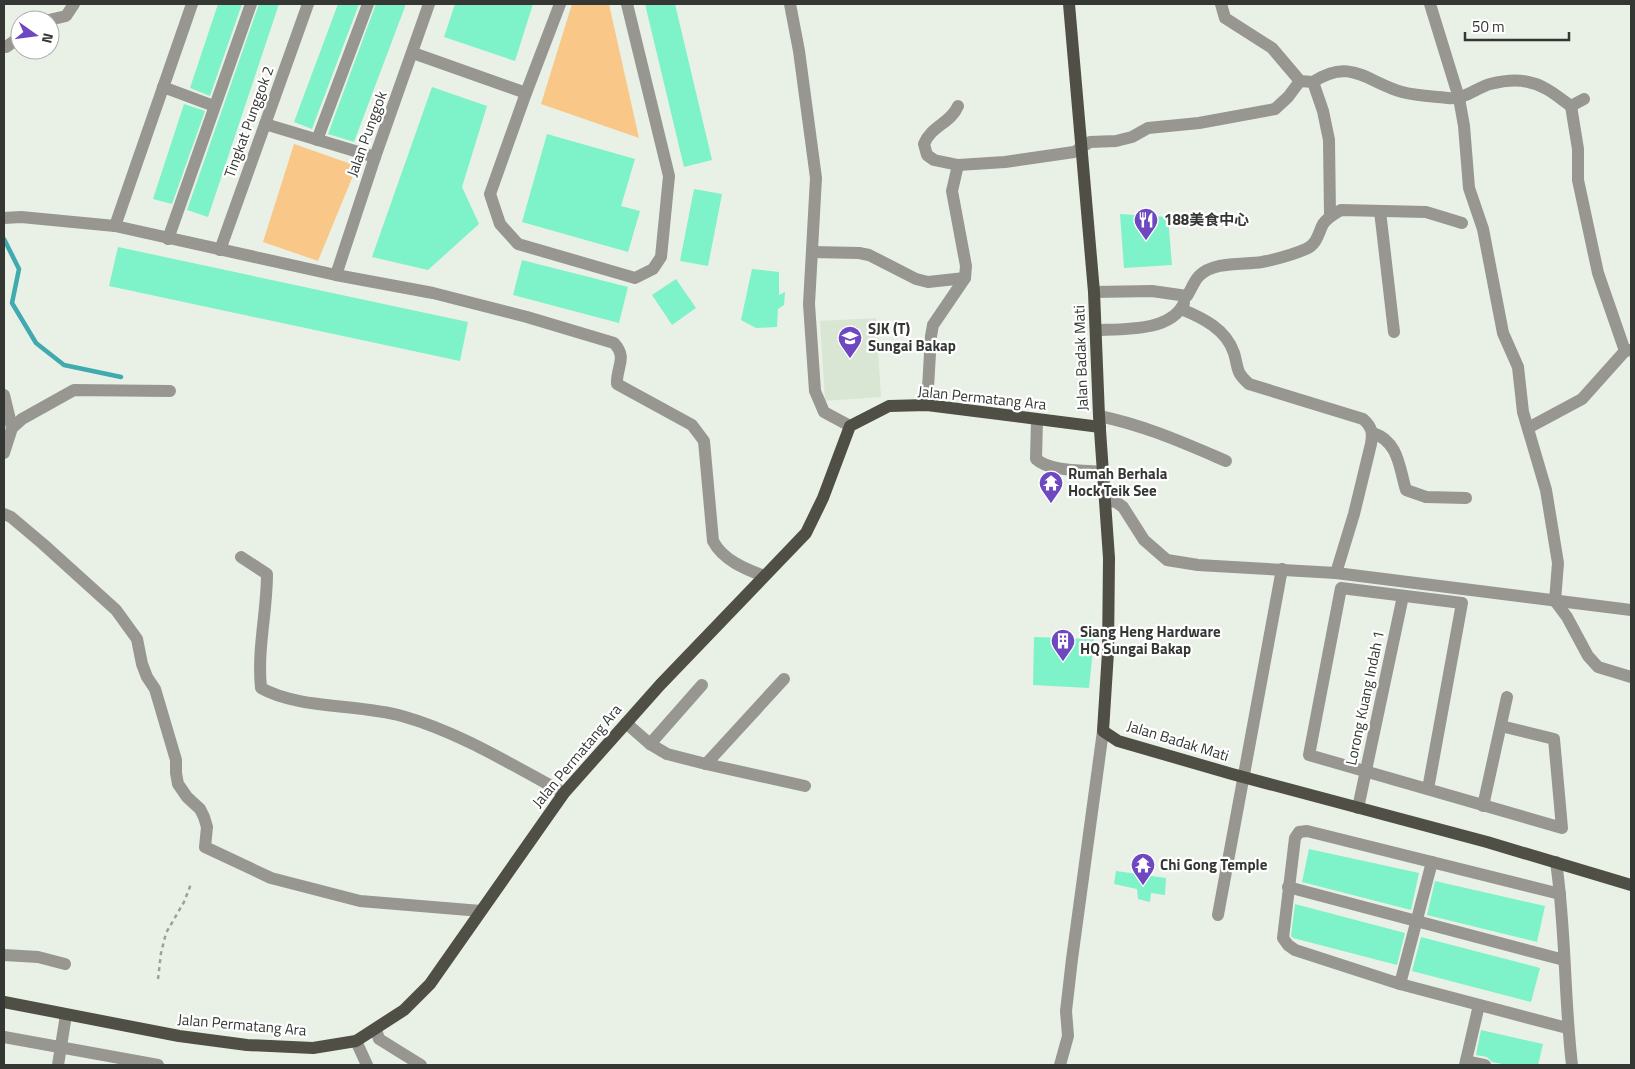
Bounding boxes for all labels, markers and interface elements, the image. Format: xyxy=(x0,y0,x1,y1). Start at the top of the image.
north arrow xyxy=(10,10,60,60)
scale bar xyxy=(1465,10,1569,42)
text: 50 m xyxy=(1472,15,1505,38)
text: N xyxy=(37,31,59,46)
street label: Tingkat Punggok 2 xyxy=(218,63,279,181)
street label: Jalan Punggok xyxy=(340,88,393,180)
restaurant icon: 188美食中心 xyxy=(1133,207,1159,241)
place label: 188美食中心 xyxy=(1164,208,1249,231)
street label: Jalan Badak Mati xyxy=(1067,305,1094,411)
place label: SJK (T) Sungai Bakap xyxy=(868,317,956,357)
school or university icon: SJK (T) Sungai Bakap xyxy=(837,325,863,359)
street label: Jalan Permatang Ara xyxy=(917,379,1048,416)
place label: Rumah Berhala Hock Teik See xyxy=(1068,462,1168,502)
temple icon: Rumah Berhala Hock Teik See xyxy=(1038,470,1064,504)
place label: Siang Heng Hardware HQ Sungai Bakap xyxy=(1080,620,1221,660)
building icon: Siang Heng Hardware HQ Sungai Bakap xyxy=(1050,628,1076,662)
street label: Lorong Kuang Indah 1 xyxy=(1339,629,1390,767)
street label: Jalan Permatang Ara xyxy=(526,698,627,813)
street label: Jalan Badak Mati xyxy=(1124,714,1232,767)
temple icon: Chi Gong Temple xyxy=(1130,852,1156,886)
place label: Chi Gong Temple xyxy=(1160,853,1268,876)
street label: Jalan Permatang Ara xyxy=(177,1007,308,1042)

